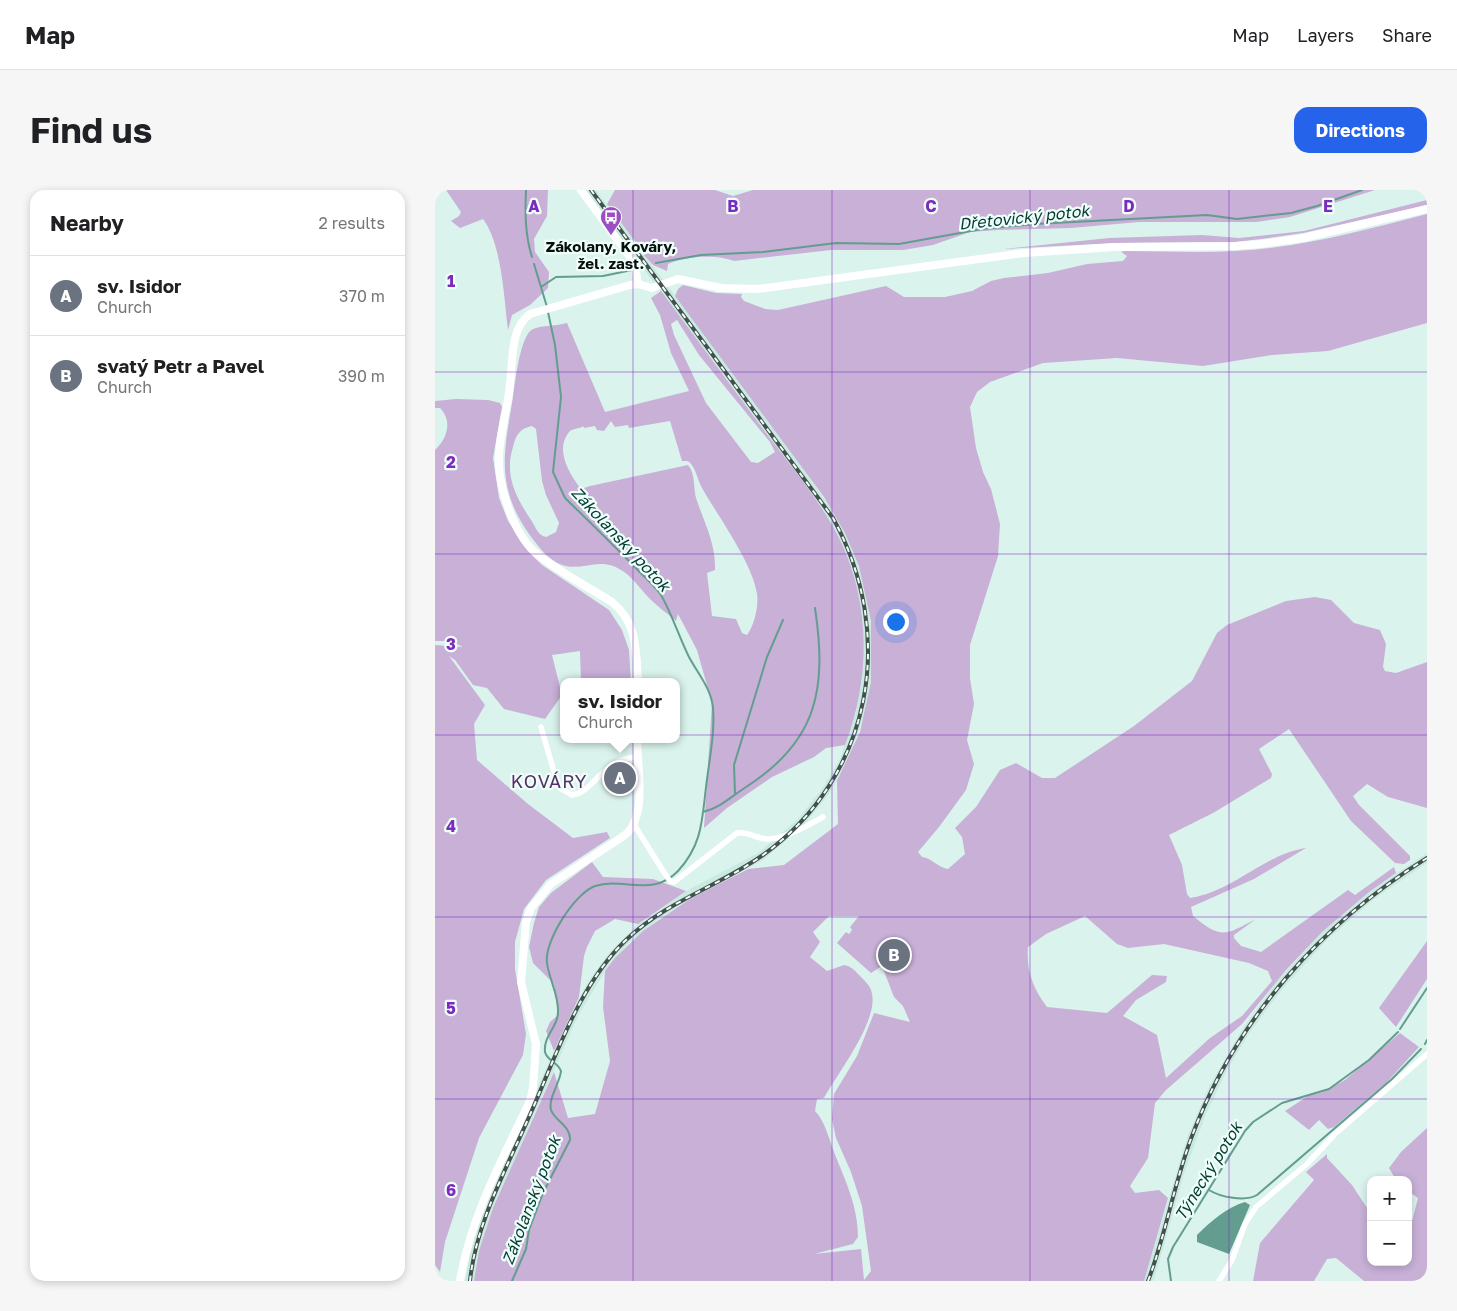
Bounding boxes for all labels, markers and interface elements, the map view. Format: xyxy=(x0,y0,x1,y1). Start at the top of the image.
text: Map xyxy=(25,20,75,49)
text: Map xyxy=(1232,24,1269,46)
text: Layers xyxy=(1297,24,1354,46)
text: Share xyxy=(1382,24,1432,46)
button: Directions xyxy=(1294,107,1427,153)
text: Find us xyxy=(30,109,152,151)
text: A xyxy=(528,196,540,216)
text: B xyxy=(727,196,739,216)
text: C xyxy=(925,196,937,216)
text: D xyxy=(1123,196,1135,216)
text: E xyxy=(1323,196,1333,216)
water label: Dřetovický potok xyxy=(958,200,1092,234)
bus stop icon: Zákolany, Kováry, žel. zast. xyxy=(599,205,623,236)
text: Nearby xyxy=(50,210,124,236)
text: 2 results xyxy=(319,213,385,233)
place label: Zákolany, Kováry, žel. zast. xyxy=(546,237,676,272)
text: 1 xyxy=(447,271,455,291)
text: sv. Isidor xyxy=(97,274,182,297)
text: A xyxy=(60,286,72,306)
text: 370 m xyxy=(339,286,385,306)
text: Church xyxy=(97,297,152,317)
text: svatý Petr a Pavel xyxy=(97,354,264,377)
text: B xyxy=(60,366,72,386)
text: 390 m xyxy=(338,366,385,386)
text: Church xyxy=(97,377,152,397)
text: 2 xyxy=(446,452,456,472)
water label: Zákolanský potok xyxy=(567,482,676,597)
your location xyxy=(883,609,909,635)
text: 3 xyxy=(446,634,456,654)
popup xyxy=(560,678,680,743)
text: sv. Isidor xyxy=(578,689,662,712)
text: Church xyxy=(578,712,633,732)
pin: A xyxy=(604,759,636,797)
district label: KOVÁRY xyxy=(511,770,587,792)
text: 4 xyxy=(446,816,456,836)
pin: B xyxy=(878,936,910,974)
text: 5 xyxy=(446,998,456,1018)
water label: Týnecký potok xyxy=(1170,1117,1247,1224)
water label: Zákolanský potok xyxy=(497,1131,565,1267)
map controls xyxy=(1367,1176,1412,1266)
button: + xyxy=(1367,1176,1412,1221)
text: 6 xyxy=(446,1180,456,1200)
button: − xyxy=(1367,1221,1412,1266)

